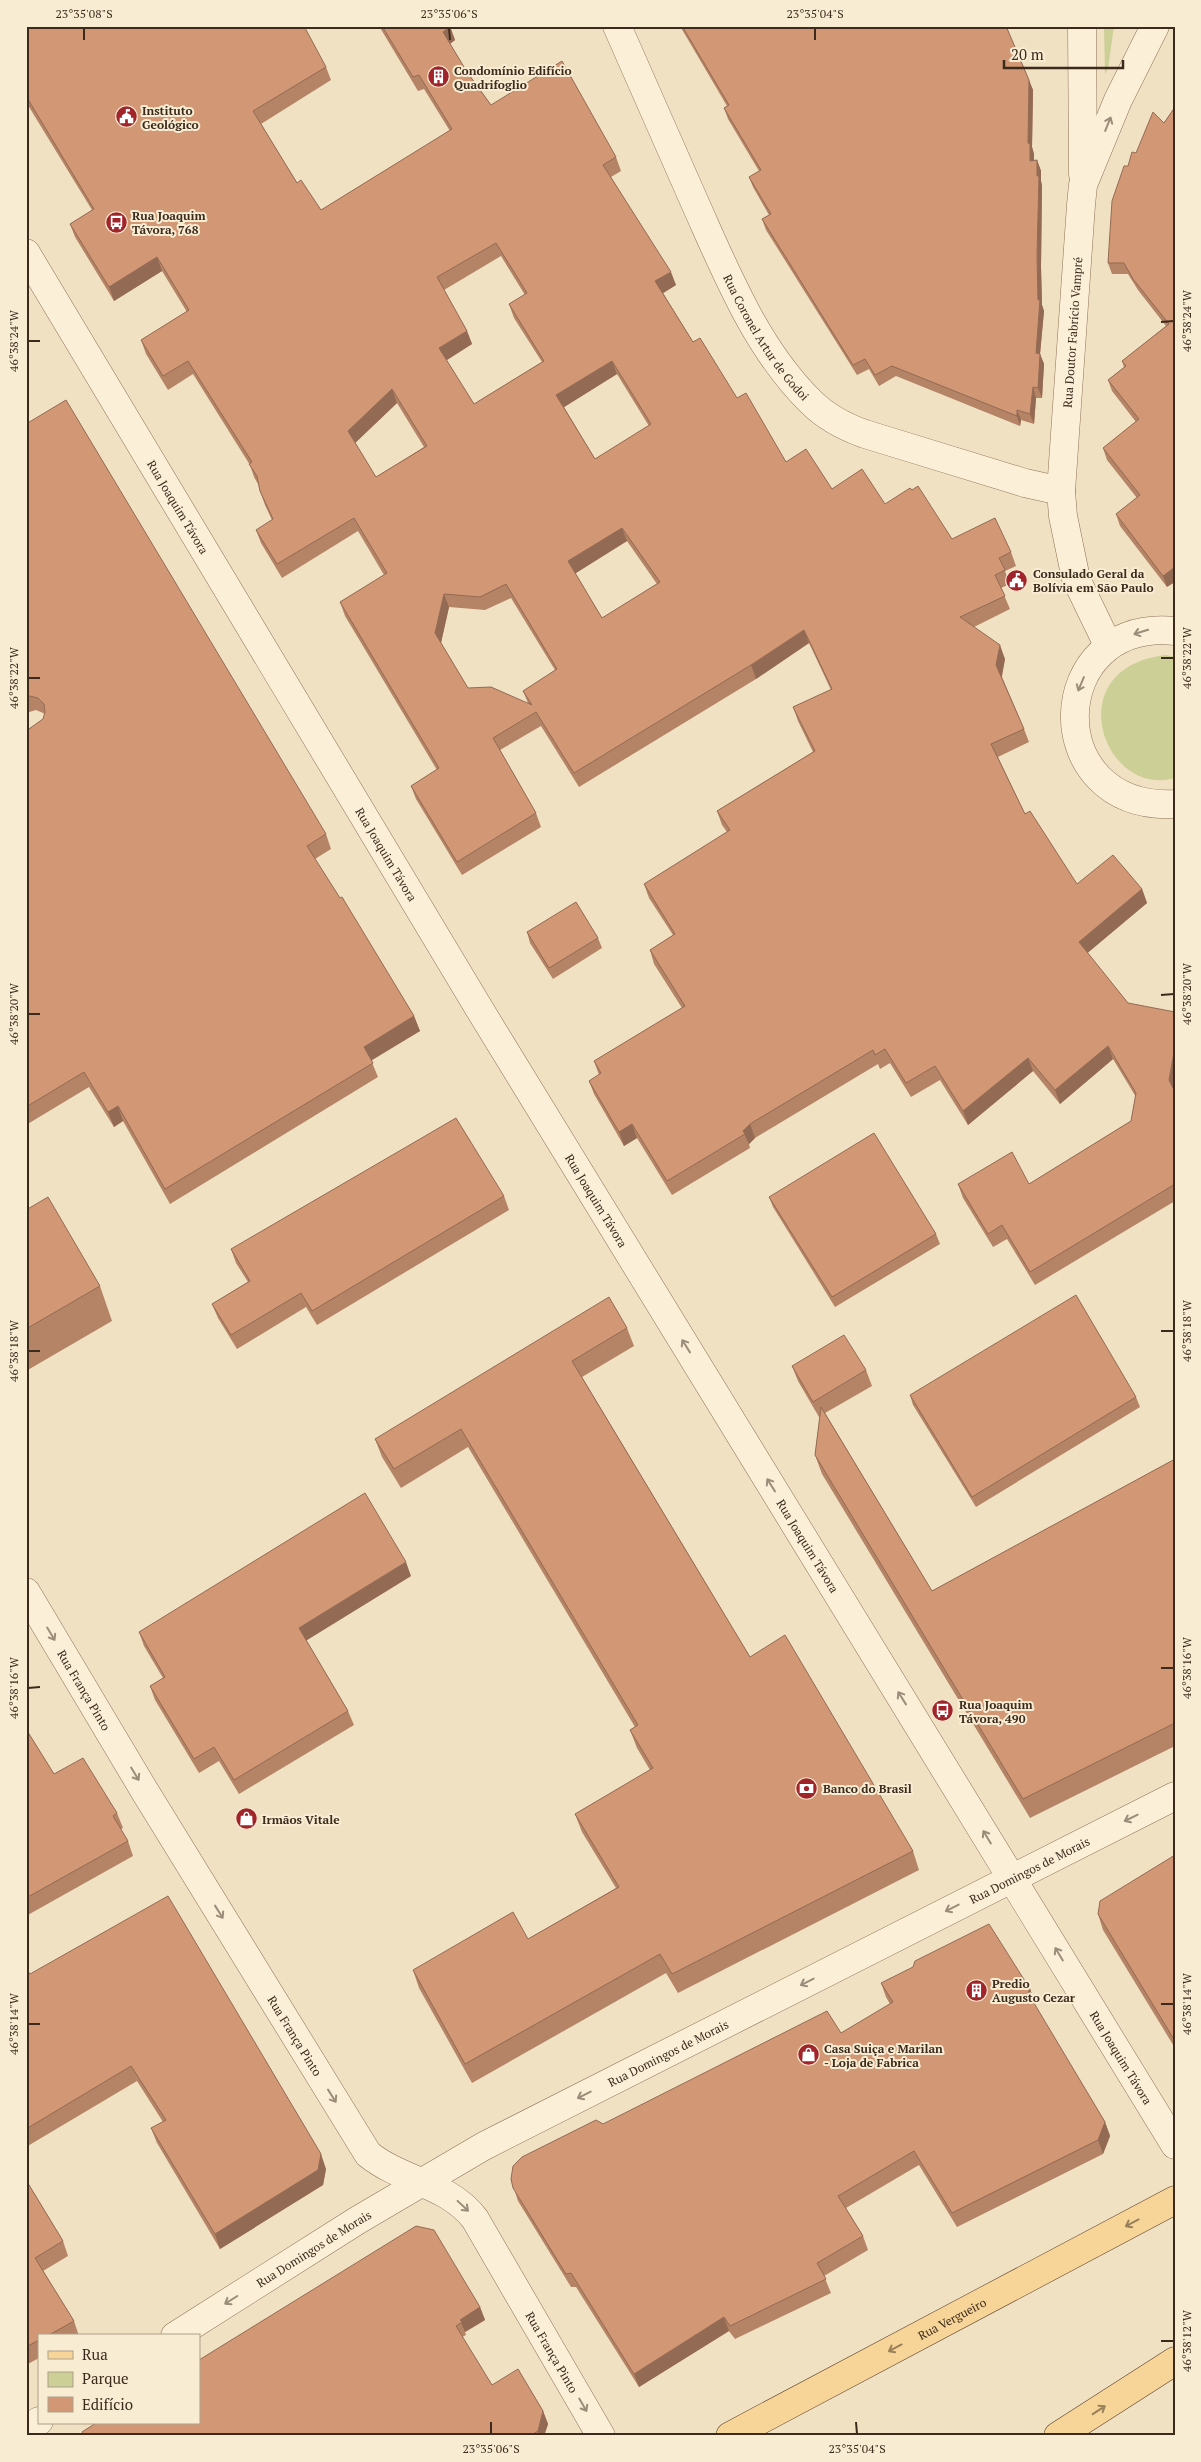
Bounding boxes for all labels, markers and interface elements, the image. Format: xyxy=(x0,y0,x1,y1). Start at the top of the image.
text: 23°35'08"S xyxy=(55,6,113,21)
text: 23°35'06"S xyxy=(420,6,478,21)
text: 23°35'04"S xyxy=(786,6,844,21)
scale bar xyxy=(1004,38,1122,70)
text: 20 m xyxy=(1011,44,1044,64)
place label: Condomínio Edifício Quadrifoglio xyxy=(454,63,572,92)
building icon: Condomínio Edifício Quadrifoglio xyxy=(426,65,450,89)
place label: Instituto Geológico xyxy=(142,103,199,132)
public building icon: Instituto Geológico xyxy=(114,105,138,129)
one-way arrow xyxy=(1104,117,1113,132)
place label: Rua Joaquim Távora, 768 xyxy=(132,208,206,237)
bus stop icon: Rua Joaquim Távora, 768 xyxy=(104,210,128,234)
street label: Rua Doutor Fabrício Vampré xyxy=(1059,256,1085,408)
street label: Rua Coronel Artur de Godoi xyxy=(721,272,813,404)
text: 46°38'24"W xyxy=(1179,289,1194,352)
text: 46°38'24"W xyxy=(6,309,21,372)
street label: Rua Joaquim Távora xyxy=(144,457,212,557)
place label: Consulado Geral da Bolívia em São Paulo xyxy=(1033,566,1154,595)
public building icon: Consulado Geral da Bolívia em São Paulo xyxy=(1005,568,1029,592)
text: 46°38'22"W xyxy=(1179,626,1194,689)
one-way arrow xyxy=(1133,628,1149,638)
text: 46°38'22"W xyxy=(6,646,21,709)
one-way arrow xyxy=(1075,676,1085,691)
street label: Rua Joaquim Távora xyxy=(353,804,420,904)
text: 46°38'20"W xyxy=(1179,962,1194,1025)
text: 46°38'20"W xyxy=(6,982,21,1045)
street label: Rua Joaquim Távora xyxy=(562,1151,631,1250)
text: 46°38'18"W xyxy=(1179,1299,1194,1362)
text: 46°38'18"W xyxy=(6,1319,21,1382)
one-way arrow xyxy=(681,1340,691,1354)
one-way arrow xyxy=(766,1478,776,1492)
street label: Rua Joaquim Távora xyxy=(774,1496,842,1595)
one-way arrow xyxy=(47,1627,57,1641)
text: 46°38'16"W xyxy=(1179,1636,1194,1699)
street label: Rua França Pinto xyxy=(55,1647,114,1733)
text: 46°38'16"W xyxy=(6,1656,21,1719)
one-way arrow xyxy=(897,1691,907,1705)
place label: Rua Joaquim Távora, 490 xyxy=(959,1697,1033,1726)
bus stop icon: Rua Joaquim Távora, 490 xyxy=(931,1699,955,1723)
one-way arrow xyxy=(130,1766,140,1780)
bank icon: Banco do Brasil xyxy=(795,1776,819,1800)
place label: Banco do Brasil xyxy=(823,1781,912,1796)
shop icon: Irmãos Vitale xyxy=(234,1807,258,1831)
place label: Irmãos Vitale xyxy=(262,1812,340,1827)
one-way arrow xyxy=(1124,1814,1139,1823)
one-way arrow xyxy=(981,1830,991,1844)
street label: Rua Domingos de Morais xyxy=(967,1833,1092,1907)
one-way arrow xyxy=(945,1903,960,1913)
one-way arrow xyxy=(215,1905,225,1919)
one-way arrow xyxy=(1053,1947,1064,1961)
text: 46°38'14"W xyxy=(1179,1972,1194,2035)
place label: Predio Augusto Cezar xyxy=(992,1976,1076,2005)
one-way arrow xyxy=(800,1977,815,1987)
building icon: Predio Augusto Cezar xyxy=(964,1978,988,2002)
text: 46°38'14"W xyxy=(6,1992,21,2055)
street label: Rua França Pinto xyxy=(265,1993,326,2079)
street label: Rua Joaquim Távora xyxy=(1087,2008,1156,2107)
street label: Rua Domingos de Morais xyxy=(605,2016,731,2090)
place label: Casa Suiça e Marilan - Loja de Fabrica xyxy=(824,2041,943,2070)
shop icon: Casa Suiça e Marilan - Loja de Fabrica xyxy=(796,2043,820,2067)
one-way arrow xyxy=(327,2088,337,2102)
one-way arrow xyxy=(577,2090,592,2100)
one-way arrow xyxy=(457,2200,470,2212)
street label: Rua Domingos de Morais xyxy=(253,2207,374,2290)
one-way arrow xyxy=(1124,2218,1139,2228)
street label: Rua Vergueiro xyxy=(915,2294,989,2343)
one-way arrow xyxy=(225,2296,239,2306)
street label: Rua França Pinto xyxy=(523,2309,582,2396)
text: 46°38'12"W xyxy=(1179,2309,1194,2372)
legend xyxy=(38,2334,200,2424)
one-way arrow xyxy=(888,2343,903,2353)
text: Rua xyxy=(82,2344,108,2364)
text: Parque xyxy=(82,2368,129,2388)
text: Edifício xyxy=(82,2394,133,2414)
one-way arrow xyxy=(578,2397,588,2411)
one-way arrow xyxy=(1092,2405,1106,2415)
text: 23°35'06"S xyxy=(462,2441,520,2456)
text: 23°35'04"S xyxy=(828,2441,886,2456)

